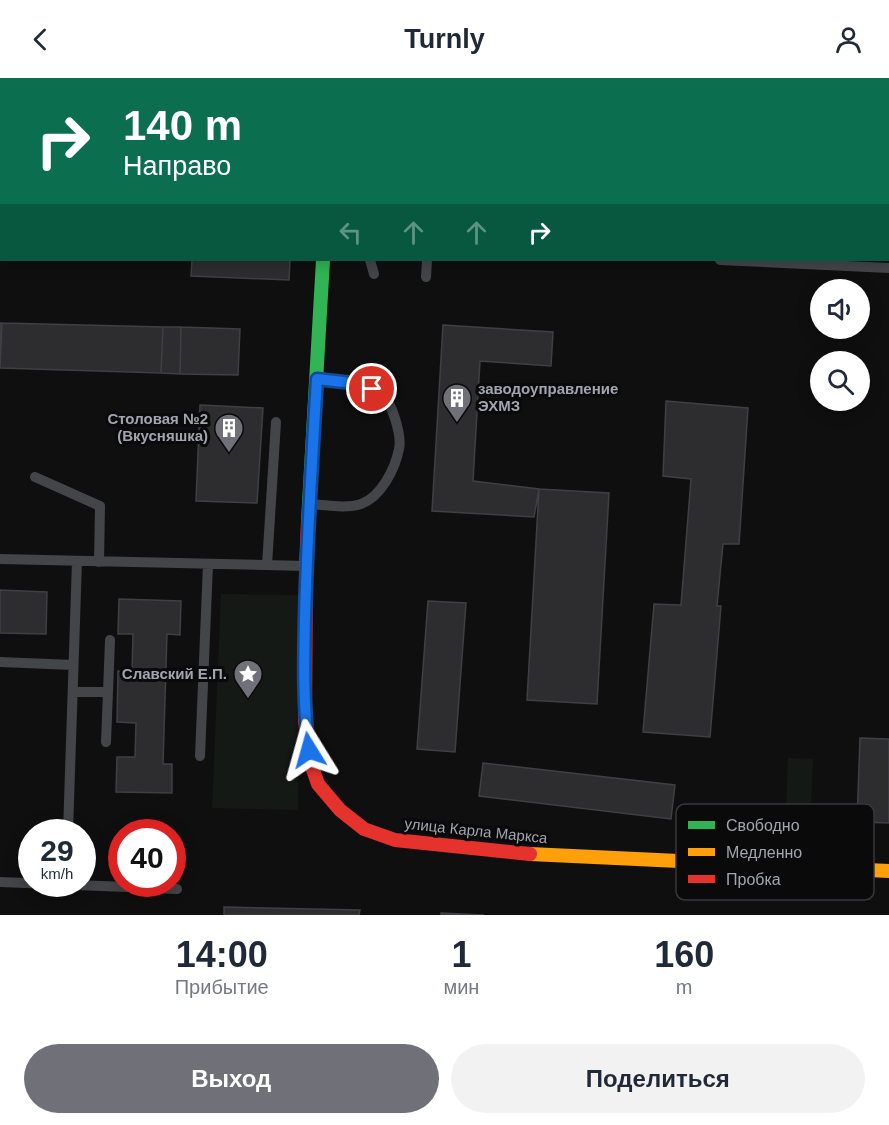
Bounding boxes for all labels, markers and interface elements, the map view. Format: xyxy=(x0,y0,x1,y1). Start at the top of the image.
icon: back xyxy=(24,23,57,56)
icon: person xyxy=(832,23,865,56)
text: Turnly xyxy=(404,24,485,54)
icon: right xyxy=(24,102,102,180)
text: 140 m xyxy=(123,102,242,149)
text: Направо xyxy=(123,151,231,181)
icon: left xyxy=(334,216,367,249)
icon: ahead xyxy=(397,216,430,249)
icon: ahead xyxy=(460,216,493,249)
icon: right xyxy=(523,216,556,249)
map controls xyxy=(810,279,870,411)
button: sound xyxy=(810,279,870,339)
button: search xyxy=(810,351,870,411)
pin xyxy=(346,363,397,414)
icon: arrive xyxy=(355,372,388,405)
place label: заводоуправление ЭХМЗ xyxy=(478,380,618,414)
building icon: заводоуправление ЭХМЗ xyxy=(441,382,473,424)
place label: Столовая №2 (Вкусняшка) xyxy=(107,410,208,444)
building icon: Столовая №2 (Вкусняшка) xyxy=(213,412,245,454)
place icon: Славский Е.П. xyxy=(232,658,264,700)
place label: Славский Е.П. xyxy=(122,665,227,682)
position arrow xyxy=(277,718,341,782)
legend xyxy=(676,804,874,900)
street label: улица Карла Маркса xyxy=(404,815,549,847)
text: Свободно xyxy=(726,817,800,834)
speed limit sign: 40 xyxy=(108,819,186,897)
text: 29 xyxy=(40,834,74,867)
text: Медленно xyxy=(726,844,802,861)
text: km/h xyxy=(41,865,73,882)
text: Пробка xyxy=(726,871,781,888)
text: 14:00 xyxy=(176,934,268,975)
text: 1 xyxy=(451,934,471,975)
text: 160 xyxy=(654,934,714,975)
text: Прибытие xyxy=(175,976,269,998)
text: мин xyxy=(443,976,479,998)
text: m xyxy=(676,976,693,998)
button: Выход xyxy=(24,1044,439,1113)
button: Поделиться xyxy=(451,1044,865,1113)

